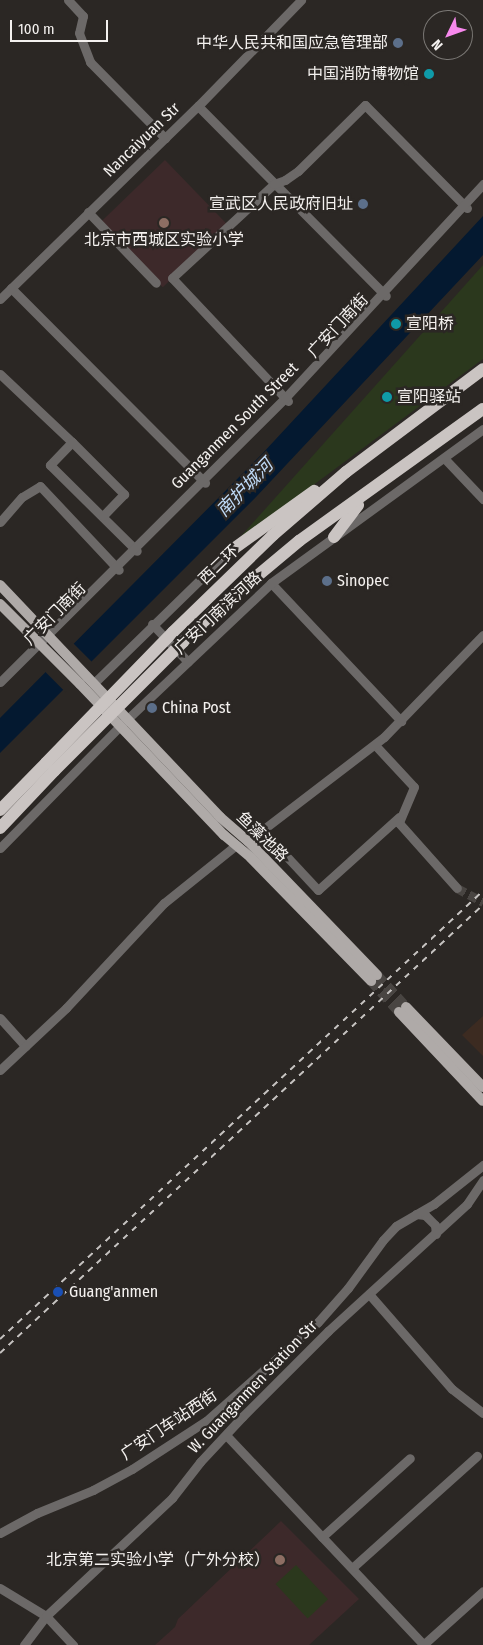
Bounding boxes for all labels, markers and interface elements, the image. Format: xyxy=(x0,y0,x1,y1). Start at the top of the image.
scale bar xyxy=(12,10,110,42)
north arrow xyxy=(423,10,473,60)
text: 100 m xyxy=(18,20,55,38)
place label: 中华人民共和国应急管理部 xyxy=(196,33,388,53)
text: N xyxy=(428,36,446,54)
marker: 中华人民共和国应急管理部 xyxy=(392,37,404,49)
place label: 中国消防博物馆 xyxy=(307,64,419,84)
marker: 中国消防博物馆 xyxy=(423,68,435,80)
street label: Nancaiyuan Str xyxy=(100,99,184,181)
place label: 宣武区人民政府旧址 xyxy=(209,194,353,214)
marker: 宣武区人民政府旧址 xyxy=(357,198,369,210)
marker: 北京市西城区实验小学 xyxy=(158,217,170,229)
place label: 北京市西城区实验小学 xyxy=(84,230,244,250)
street label: 广安门南街 xyxy=(304,290,372,362)
place label: 宣阳桥 xyxy=(406,314,454,334)
marker: 宣阳桥 xyxy=(390,318,402,330)
street label: Guanganmen South Street xyxy=(168,359,302,493)
place label: 宣阳驿站 xyxy=(397,387,461,407)
marker: 宣阳驿站 xyxy=(381,391,393,403)
water label: 南护城河 xyxy=(212,455,278,521)
street label: 西二环 xyxy=(195,541,243,589)
street label: 广安门南滨河路 xyxy=(170,568,266,658)
place label: Sinopec xyxy=(337,571,389,591)
marker: Sinopec xyxy=(321,575,333,587)
street label: 广安门南街 xyxy=(20,579,90,649)
place label: China Post xyxy=(162,698,231,718)
marker: China Post xyxy=(146,702,158,714)
street label: 鱼藻池路 xyxy=(232,808,292,866)
place label: Guang'anmen xyxy=(69,1282,158,1302)
marker: Guang'anmen xyxy=(51,1285,65,1299)
street label: W. Guanganmen Station Str xyxy=(184,1316,322,1458)
street label: 广安门车站西街 xyxy=(117,1386,221,1464)
place label: 北京第二实验小学（广外分校） xyxy=(46,1550,270,1570)
marker: 北京第二实验小学（广外分校） xyxy=(274,1554,286,1566)

